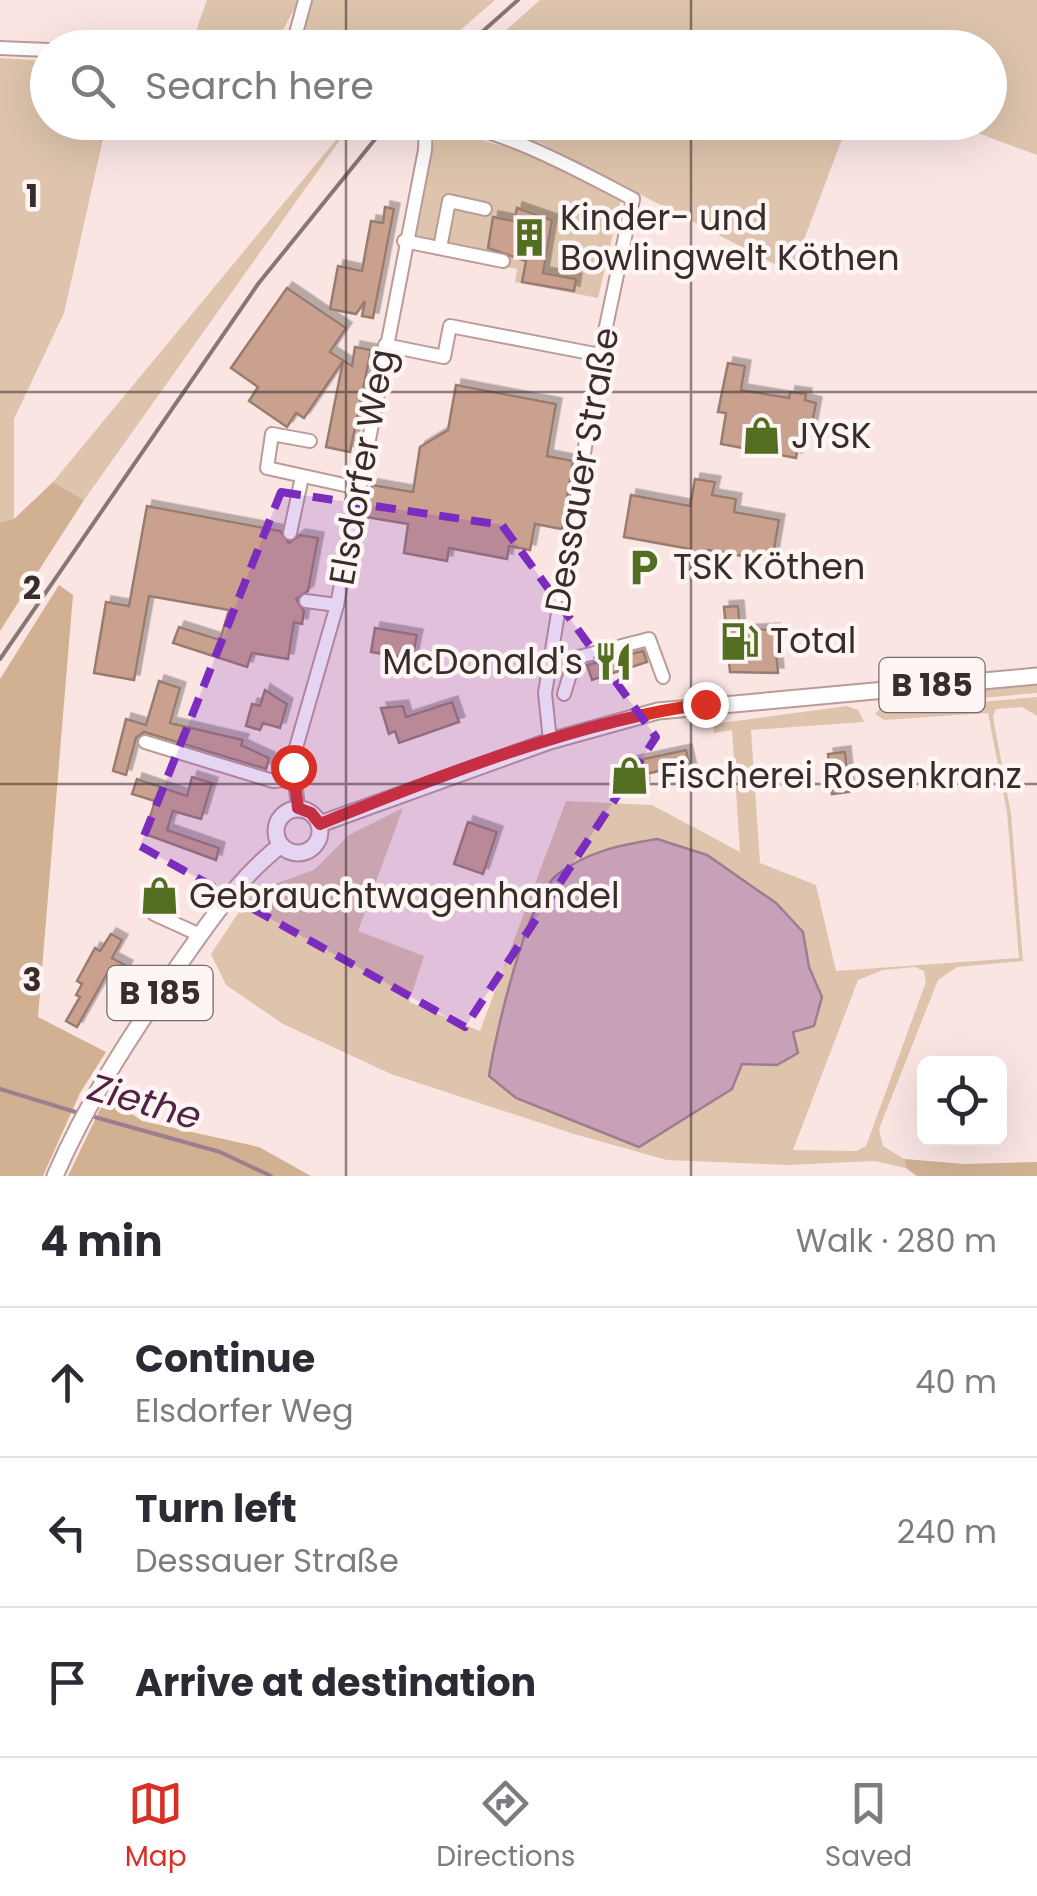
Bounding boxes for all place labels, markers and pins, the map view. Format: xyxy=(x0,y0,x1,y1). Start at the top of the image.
place label: Kinder- und Bowlingwelt Köthen xyxy=(560,193,900,282)
building icon: Kinder- und Bowlingwelt Köthen xyxy=(509,217,551,259)
place label: JYSK xyxy=(791,411,872,460)
shop icon: JYSK xyxy=(740,415,782,457)
place label: TSK Köthen xyxy=(673,542,865,591)
parking icon: TSK Köthen xyxy=(622,546,664,588)
place label: Total xyxy=(770,616,856,665)
fuel station icon: Total xyxy=(719,620,761,662)
place label: McDonald's xyxy=(382,637,583,686)
restaurant icon: McDonald's xyxy=(592,641,634,683)
place label: Fischerei Rosenkranz xyxy=(660,751,1022,800)
shop icon: Fischerei Rosenkranz xyxy=(609,755,651,797)
place label: Gebrauchtwagenhandel xyxy=(189,871,620,920)
shop icon: Gebrauchtwagenhandel xyxy=(138,875,180,917)

